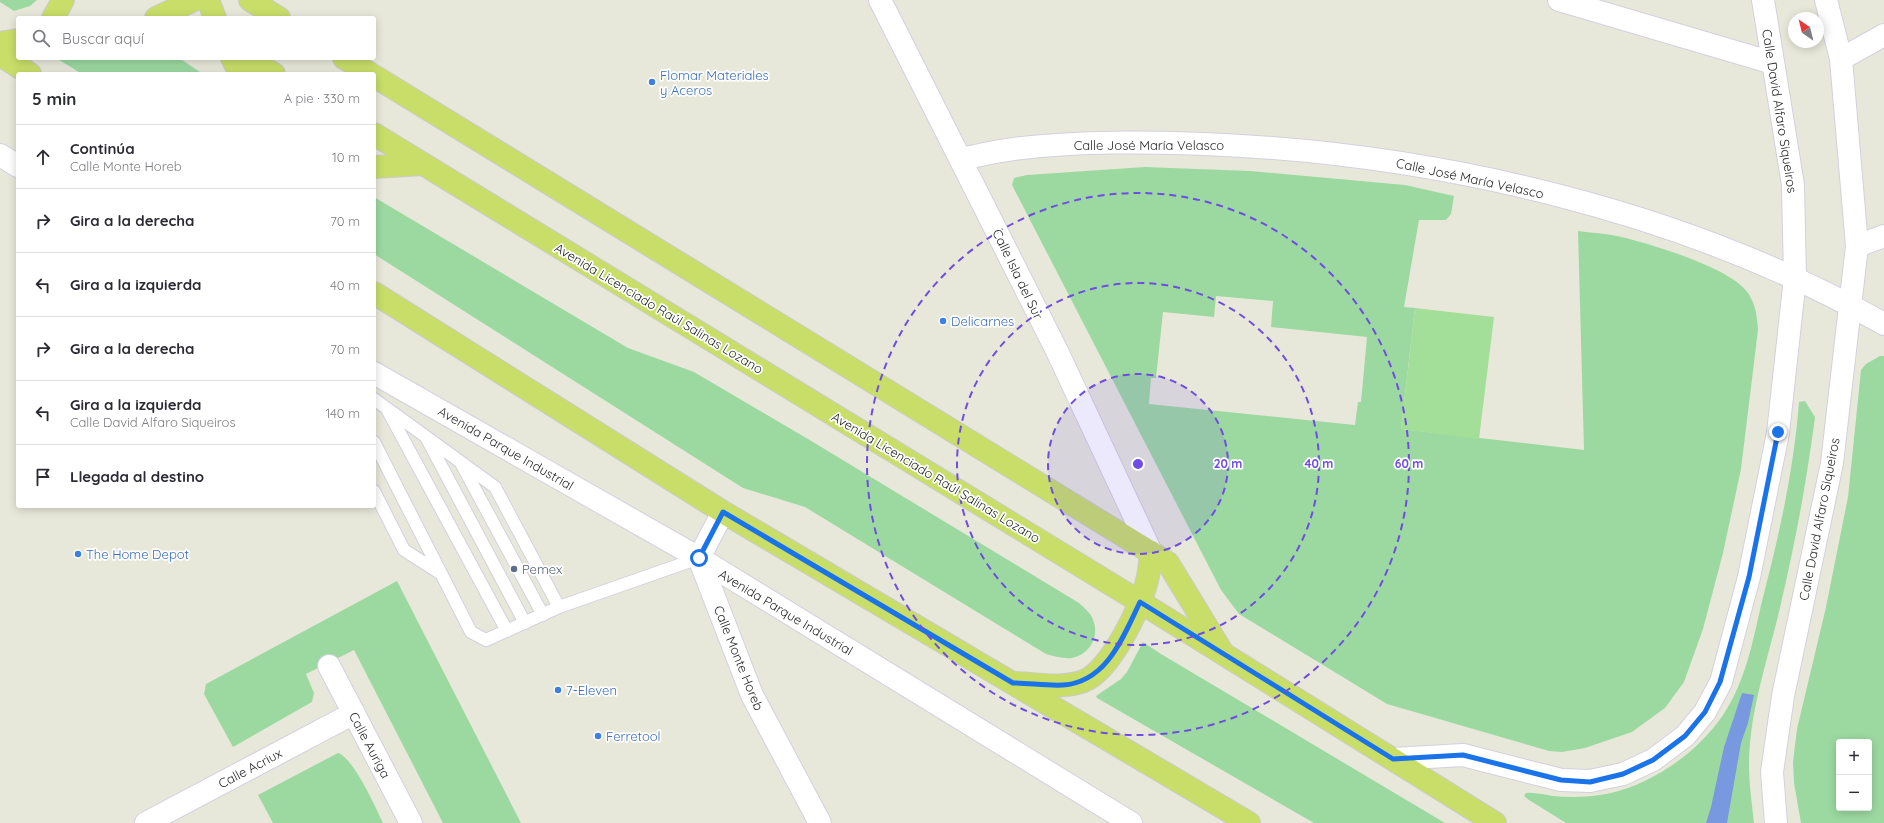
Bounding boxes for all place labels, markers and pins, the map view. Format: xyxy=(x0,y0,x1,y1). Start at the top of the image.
place label: Flomar Materiales y Aceros xyxy=(660,67,769,98)
marker: Flomar Materiales y Aceros xyxy=(647,77,657,87)
place label: Delicarnes xyxy=(951,313,1014,329)
marker: Delicarnes xyxy=(938,316,948,326)
centre of rings xyxy=(1131,457,1145,471)
place label: The Home Depot xyxy=(86,546,189,562)
marker: The Home Depot xyxy=(73,549,83,559)
place label: Pemex xyxy=(522,561,562,577)
marker: Pemex xyxy=(509,564,519,574)
place label: 7-Eleven xyxy=(566,682,617,698)
marker: 7-Eleven xyxy=(553,685,563,695)
place label: Ferretool xyxy=(606,728,661,744)
marker: Ferretool xyxy=(593,731,603,741)

